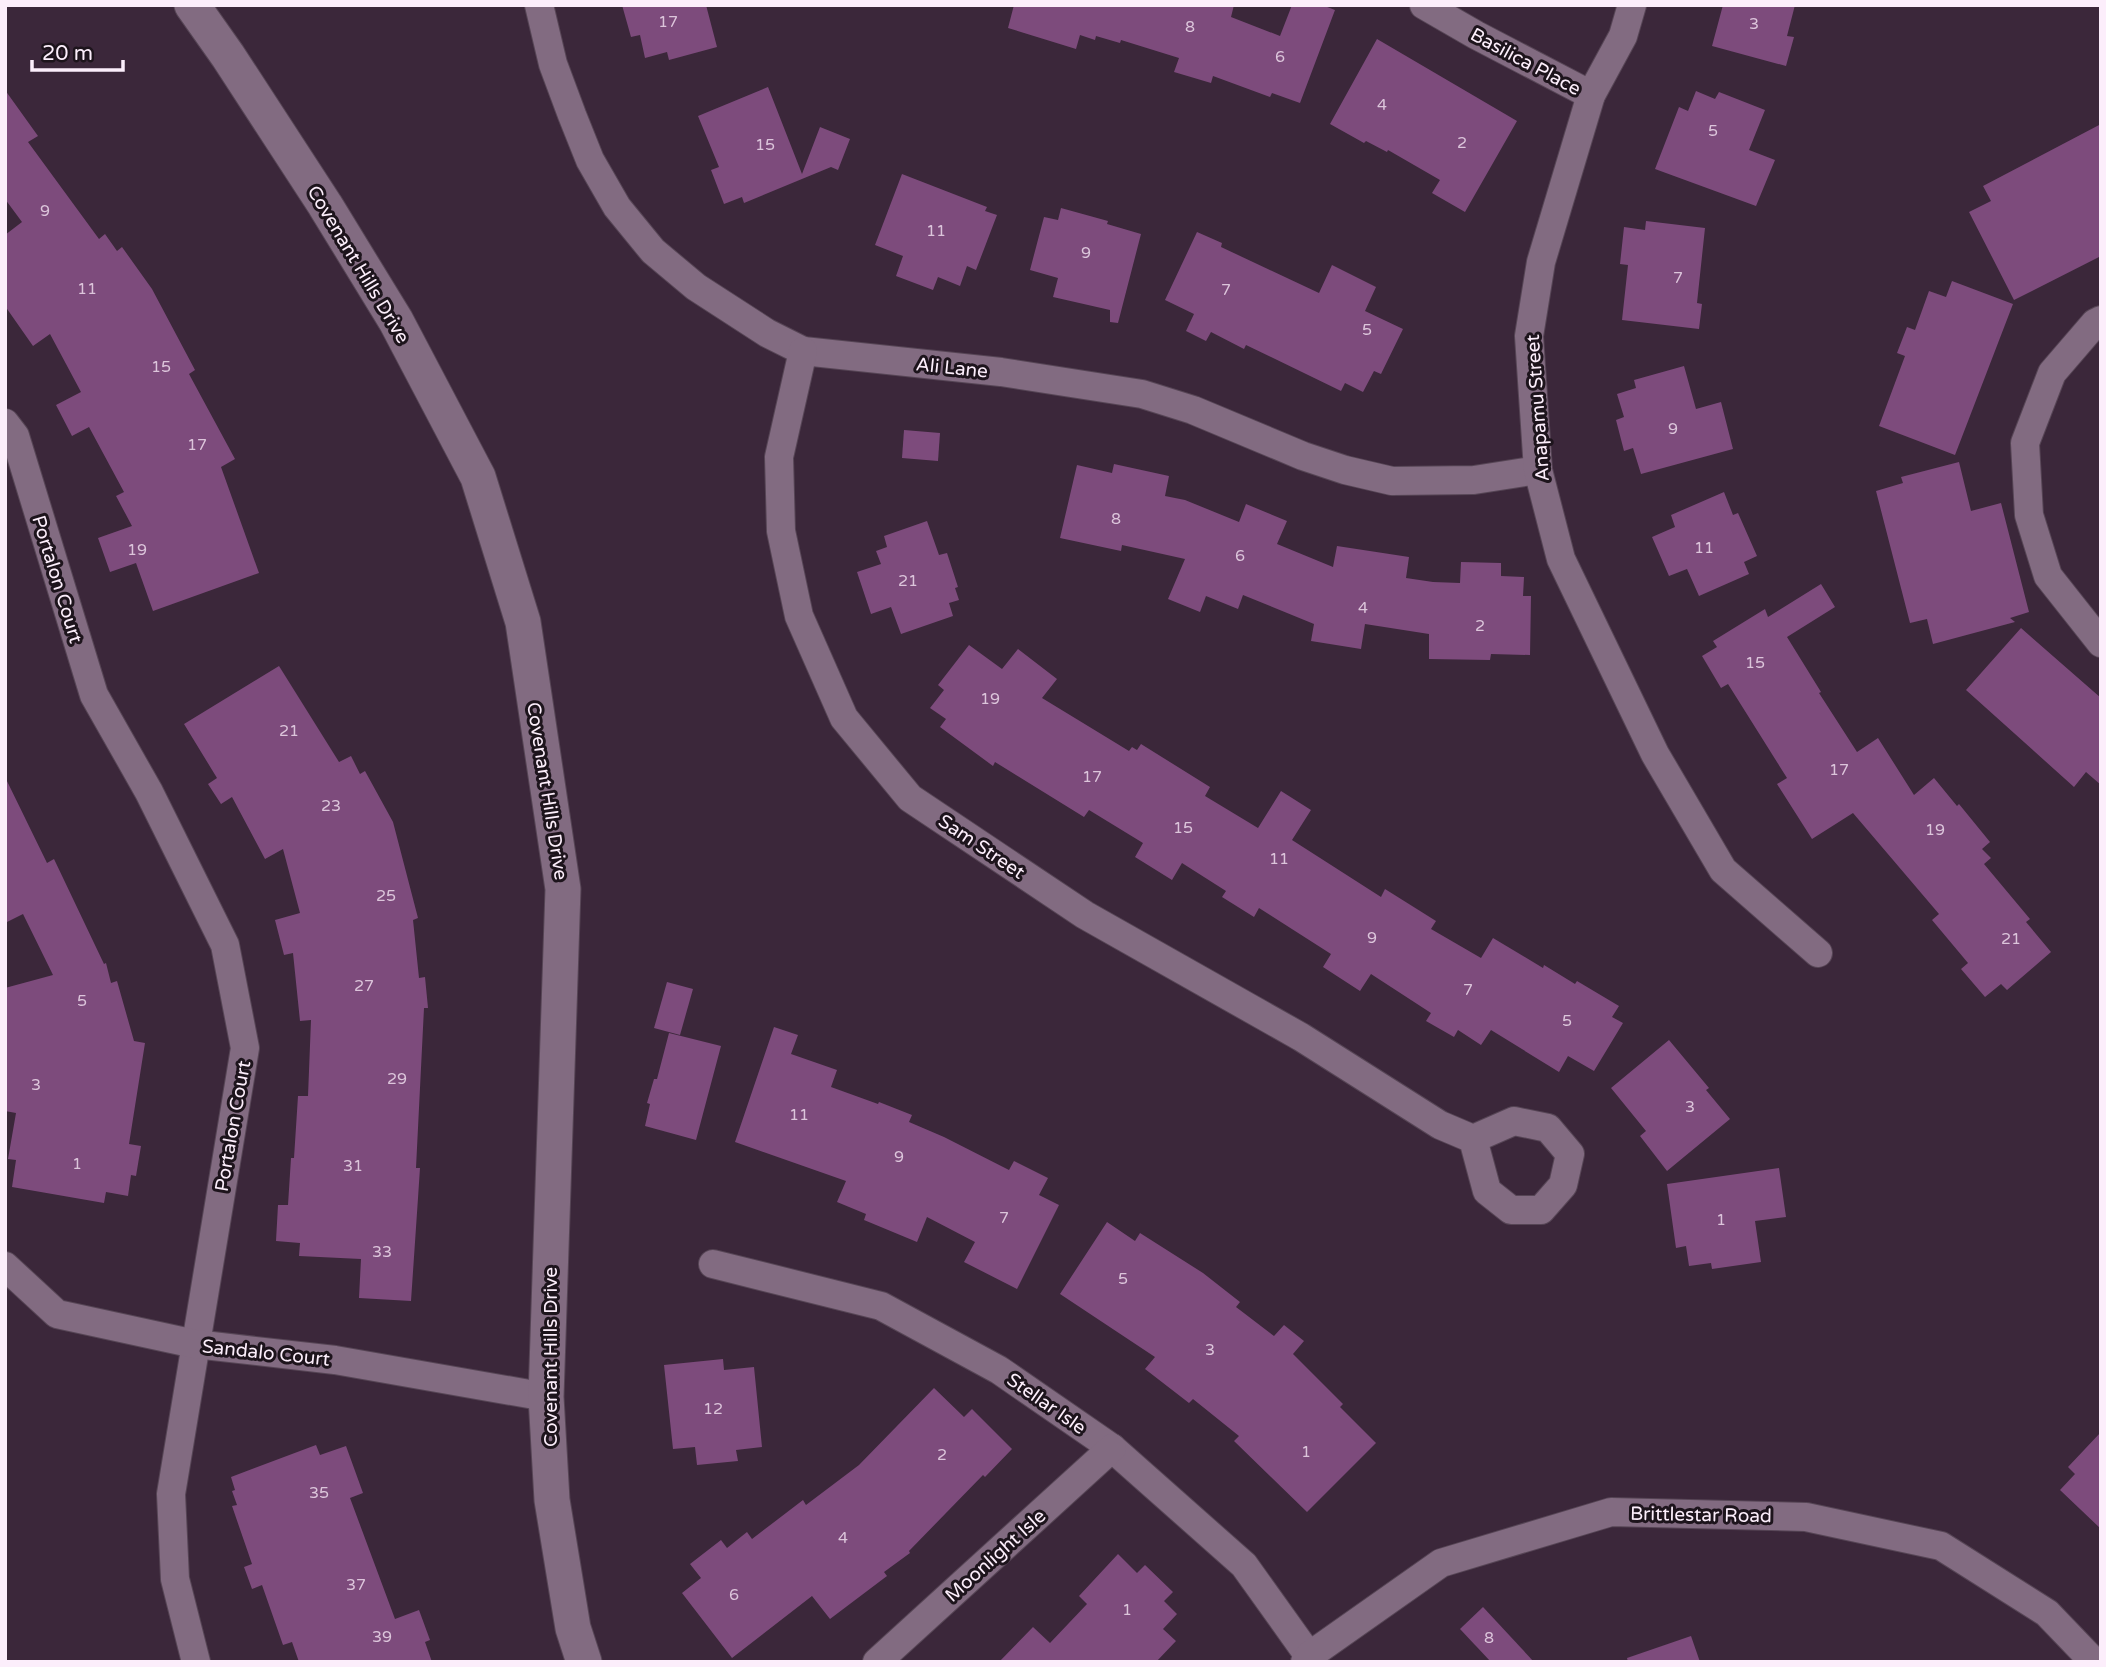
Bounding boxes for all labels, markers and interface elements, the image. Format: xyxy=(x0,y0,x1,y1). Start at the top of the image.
house number: 17 xyxy=(658,12,678,32)
house number: 3 xyxy=(1749,14,1759,34)
house number: 8 xyxy=(1185,17,1195,37)
street label: Basilica Place xyxy=(1467,24,1584,100)
scale bar xyxy=(32,28,122,72)
text: 20 m xyxy=(42,41,93,66)
house number: 6 xyxy=(1275,47,1285,67)
house number: 4 xyxy=(1377,95,1387,115)
house number: 5 xyxy=(1708,121,1718,141)
house number: 2 xyxy=(1457,133,1467,153)
house number: 15 xyxy=(755,135,775,155)
street label: Covenant Hills Drive xyxy=(302,182,414,347)
house number: 9 xyxy=(40,201,50,221)
house number: 11 xyxy=(926,221,946,241)
house number: 9 xyxy=(1081,243,1091,263)
house number: 7 xyxy=(1673,268,1683,288)
house number: 11 xyxy=(77,279,97,299)
house number: 7 xyxy=(1221,280,1231,300)
house number: 5 xyxy=(1362,320,1372,340)
street label: Anapamu Street xyxy=(1522,334,1554,482)
street label: Ali Lane xyxy=(915,353,989,383)
house number: 15 xyxy=(151,357,171,377)
house number: 9 xyxy=(1668,419,1678,439)
house number: 17 xyxy=(187,435,207,455)
house number: 8 xyxy=(1111,509,1121,529)
street label: Portalon Court xyxy=(27,513,87,646)
house number: 11 xyxy=(1694,538,1714,558)
house number: 19 xyxy=(127,540,147,560)
house number: 6 xyxy=(1235,546,1245,566)
house number: 21 xyxy=(898,571,918,591)
house number: 4 xyxy=(1358,598,1368,618)
house number: 2 xyxy=(1475,616,1485,636)
house number: 15 xyxy=(1745,653,1765,673)
house number: 19 xyxy=(980,689,1000,709)
street label: Covenant Hills Drive xyxy=(522,701,572,882)
house number: 21 xyxy=(279,721,299,741)
house number: 17 xyxy=(1829,760,1849,780)
house number: 17 xyxy=(1082,767,1102,787)
house number: 23 xyxy=(321,796,341,816)
street label: Sam Street xyxy=(934,810,1029,884)
house number: 15 xyxy=(1173,818,1193,838)
house number: 19 xyxy=(1925,820,1945,840)
house number: 11 xyxy=(1269,849,1289,869)
house number: 25 xyxy=(376,886,396,906)
house number: 9 xyxy=(1367,928,1377,948)
house number: 21 xyxy=(2001,929,2021,949)
house number: 27 xyxy=(354,976,374,996)
house number: 7 xyxy=(1463,980,1473,1000)
house number: 5 xyxy=(77,991,87,1011)
house number: 5 xyxy=(1562,1011,1572,1031)
street label: Portalon Court xyxy=(211,1059,255,1193)
house number: 29 xyxy=(387,1069,407,1089)
house number: 3 xyxy=(31,1075,41,1095)
house number: 3 xyxy=(1685,1097,1695,1117)
house number: 11 xyxy=(789,1105,809,1125)
house number: 9 xyxy=(894,1147,904,1167)
house number: 1 xyxy=(72,1154,82,1174)
house number: 31 xyxy=(343,1156,363,1176)
house number: 7 xyxy=(999,1208,1009,1228)
house number: 1 xyxy=(1716,1210,1726,1230)
house number: 33 xyxy=(372,1242,392,1262)
street label: Covenant Hills Drive xyxy=(540,1267,562,1447)
house number: 5 xyxy=(1118,1269,1128,1289)
street label: Sandalo Court xyxy=(201,1335,331,1371)
house number: 3 xyxy=(1205,1340,1215,1360)
street label: Stellar Isle xyxy=(1003,1369,1090,1439)
house number: 12 xyxy=(703,1399,723,1419)
house number: 1 xyxy=(1301,1442,1311,1462)
house number: 2 xyxy=(937,1445,947,1465)
house number: 35 xyxy=(309,1483,329,1503)
street label: Brittlestar Road xyxy=(1630,1503,1772,1527)
street label: Moonlight Isle xyxy=(941,1505,1050,1607)
house number: 4 xyxy=(838,1528,848,1548)
house number: 37 xyxy=(346,1575,366,1595)
house number: 6 xyxy=(729,1585,739,1605)
house number: 1 xyxy=(1122,1600,1132,1620)
house number: 39 xyxy=(372,1627,392,1647)
house number: 8 xyxy=(1484,1628,1494,1648)

